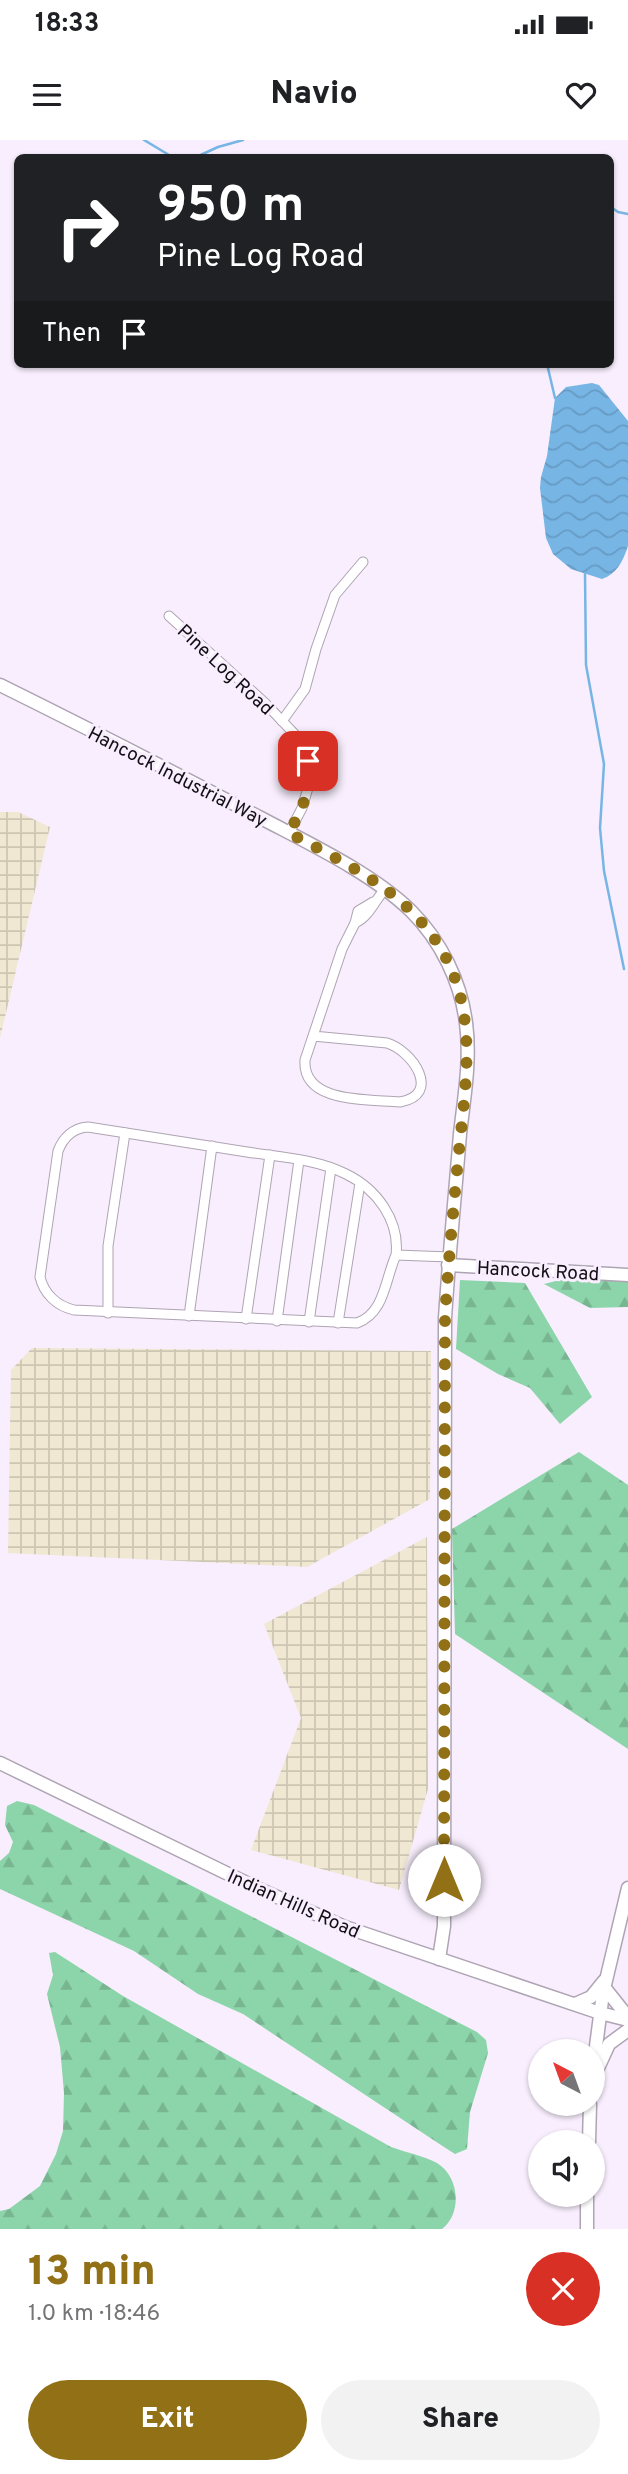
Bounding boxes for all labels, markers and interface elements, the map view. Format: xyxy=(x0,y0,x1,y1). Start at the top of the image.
text: 18:33 xyxy=(35,8,99,41)
text: Navio xyxy=(270,75,358,115)
icon: menu xyxy=(28,76,66,114)
icon: heart xyxy=(562,76,600,114)
text: 950 m xyxy=(157,177,304,239)
icon: right xyxy=(42,182,133,273)
text: Pine Log Road xyxy=(157,238,364,278)
icon: arrive xyxy=(115,315,153,353)
text: Then xyxy=(42,318,101,351)
street label: Pine Log Road xyxy=(171,620,278,721)
street label: Hancock Industrial Way xyxy=(83,722,271,833)
pin xyxy=(278,731,338,791)
icon: arrive xyxy=(289,742,327,780)
street label: Hancock Road xyxy=(476,1257,600,1287)
position arrow xyxy=(407,1843,481,1917)
street label: Indian Hills Road xyxy=(223,1865,363,1945)
north arrow xyxy=(528,2039,606,2116)
map controls xyxy=(528,2039,605,2207)
button: sound xyxy=(528,2130,605,2207)
text: 13 min xyxy=(28,2247,156,2300)
button: close xyxy=(526,2252,600,2326)
text: 1.0 km · 18:46 xyxy=(28,2300,160,2329)
button: Exit xyxy=(28,2380,307,2460)
button: Share xyxy=(321,2380,600,2460)

